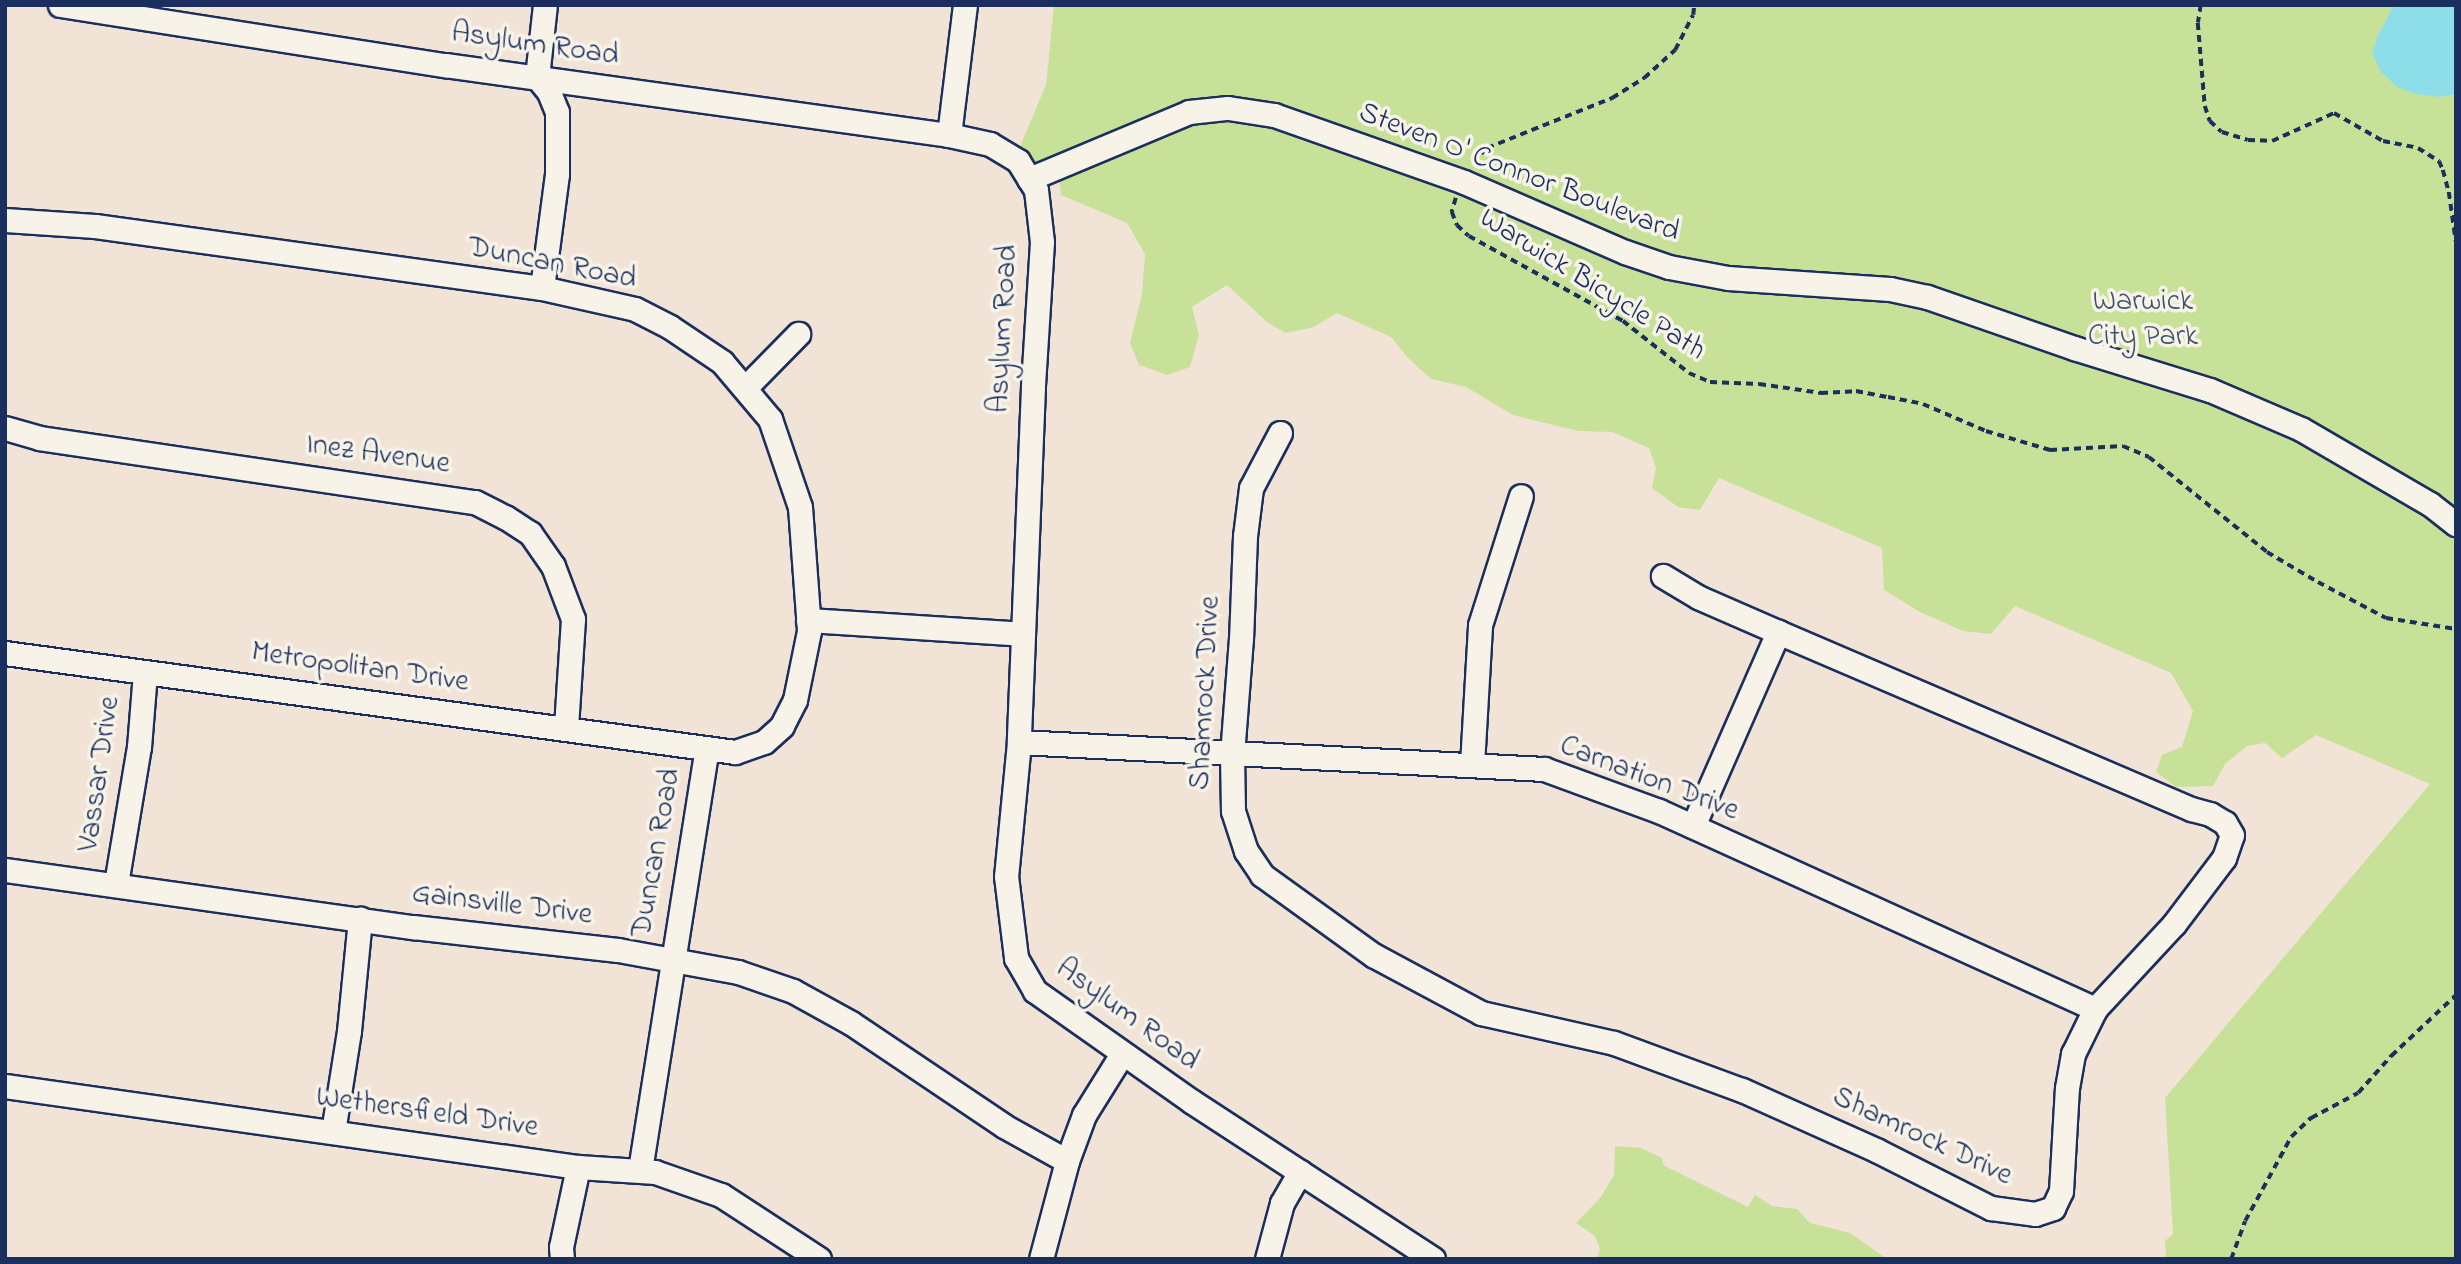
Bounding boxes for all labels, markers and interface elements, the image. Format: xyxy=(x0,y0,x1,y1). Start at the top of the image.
street label: Asylum Road xyxy=(449,15,621,75)
street label: Steven O' Connor Boulevard xyxy=(1354,95,1684,251)
street label: Warwick Bicycle Path xyxy=(1472,201,1712,369)
street label: Duncan Road xyxy=(465,230,639,298)
street label: Asylum Road xyxy=(982,244,1026,414)
park label: Warwick City Park xyxy=(2088,284,2198,354)
street label: Inez Avenue xyxy=(304,427,452,483)
street label: Shamrock Drive xyxy=(1183,595,1229,791)
street label: Metropolitan Drive xyxy=(249,635,471,701)
street label: Vassar Drive xyxy=(71,694,129,854)
street label: Carnation Drive xyxy=(1554,728,1744,830)
street label: Duncan Road xyxy=(624,766,690,940)
street label: Gainsville Drive xyxy=(410,876,594,934)
street label: Asylum Road xyxy=(1048,951,1206,1079)
street label: Wethersfield Drive xyxy=(314,1080,540,1146)
street label: Shamrock Drive xyxy=(1826,1080,2018,1194)

